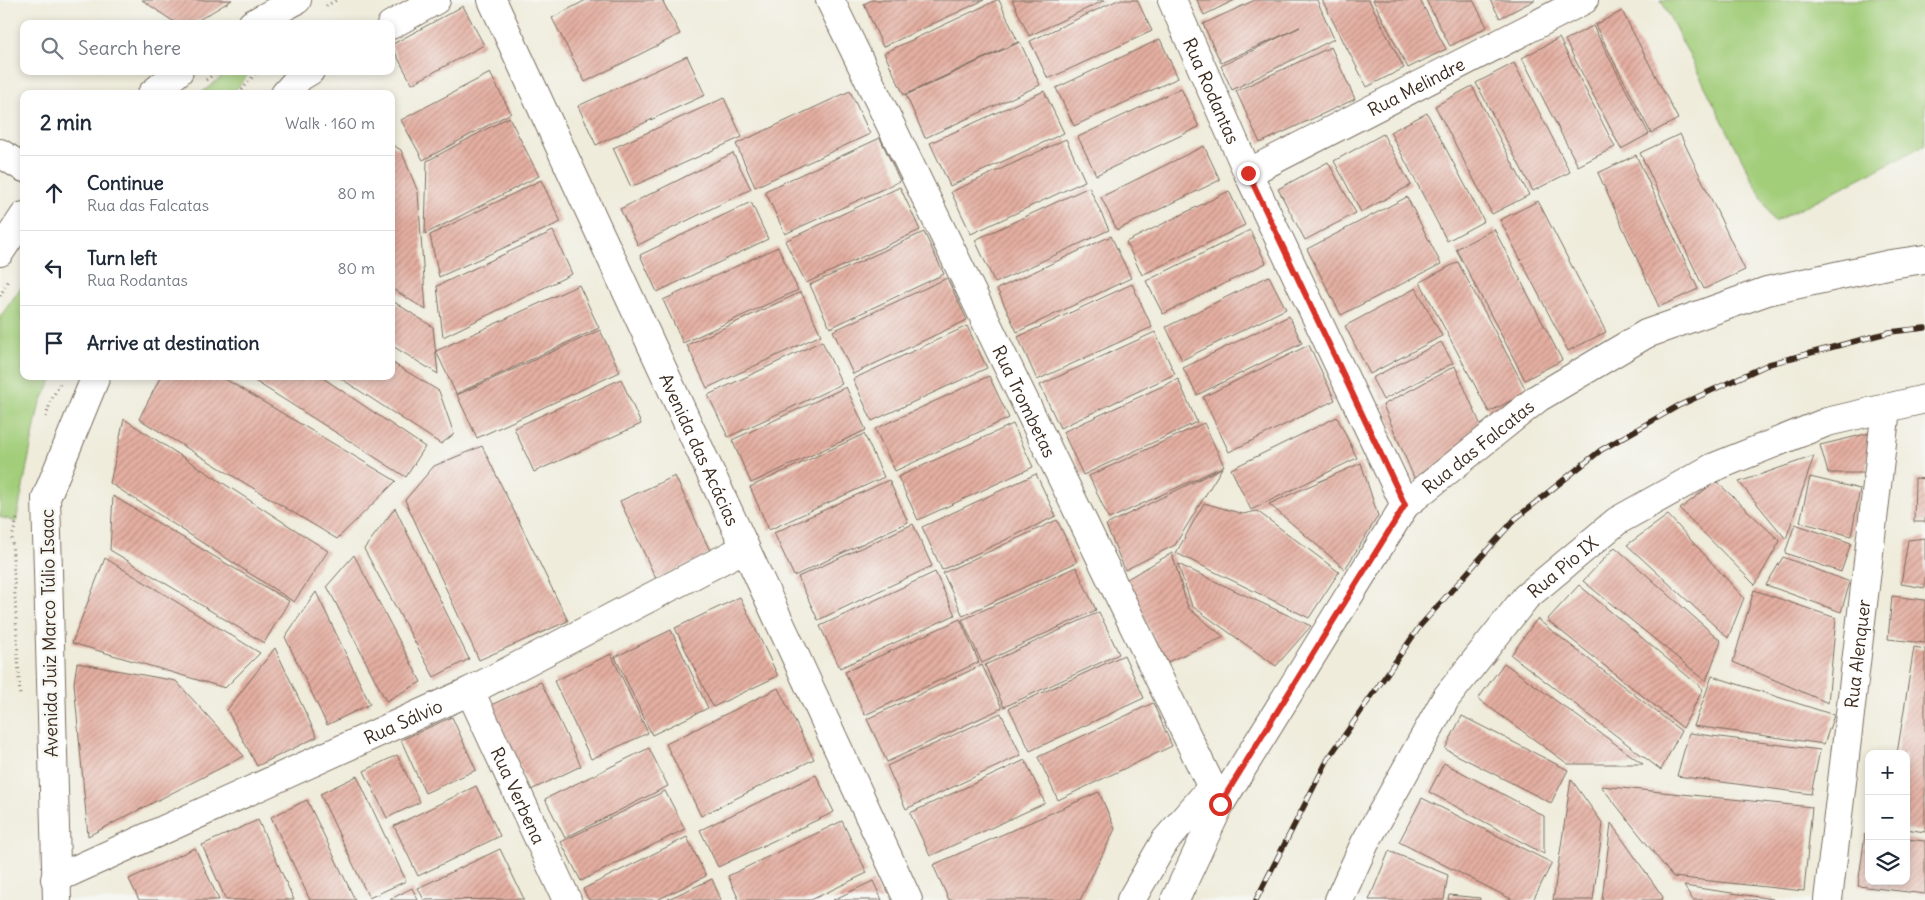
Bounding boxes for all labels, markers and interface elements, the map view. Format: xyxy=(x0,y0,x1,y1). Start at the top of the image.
search box xyxy=(20,20,395,75)
icon: search xyxy=(38,34,66,62)
street label: Rua Rodantas xyxy=(1178,34,1245,147)
text: Search here xyxy=(78,36,181,60)
street label: Rua Melindre xyxy=(1364,52,1469,121)
text: 2 min xyxy=(40,109,92,136)
text: Walk · 160 m xyxy=(285,113,375,133)
route end xyxy=(1237,162,1260,185)
text: Continue xyxy=(87,171,164,195)
icon: ahead xyxy=(40,179,68,207)
text: 80 m xyxy=(337,183,375,203)
text: Rua das Falcatas xyxy=(87,195,209,215)
text: Turn left xyxy=(87,246,157,270)
icon: left xyxy=(40,254,68,282)
text: 80 m xyxy=(337,258,375,278)
text: Rua Rodantas xyxy=(87,270,188,290)
icon: arrive xyxy=(40,329,68,357)
text: Arrive at destination xyxy=(87,331,260,355)
street label: Rua Trombetas xyxy=(988,341,1062,461)
street label: Avenida das Acácias xyxy=(655,369,745,529)
street label: Rua das Falcatas xyxy=(1417,394,1538,498)
street label: Avenida Juiz Marco Túlio Isaac xyxy=(35,509,63,757)
street label: Rua Pio IX xyxy=(1522,530,1603,603)
street label: Rua Alenquer xyxy=(1839,597,1875,709)
street label: Rua Sálvio xyxy=(360,694,446,749)
street label: Rua Verbena xyxy=(486,743,551,847)
map controls xyxy=(1865,750,1910,885)
button: + xyxy=(1865,750,1910,795)
route start xyxy=(1209,793,1232,816)
button: − xyxy=(1865,795,1910,840)
button: layers xyxy=(1865,840,1910,885)

